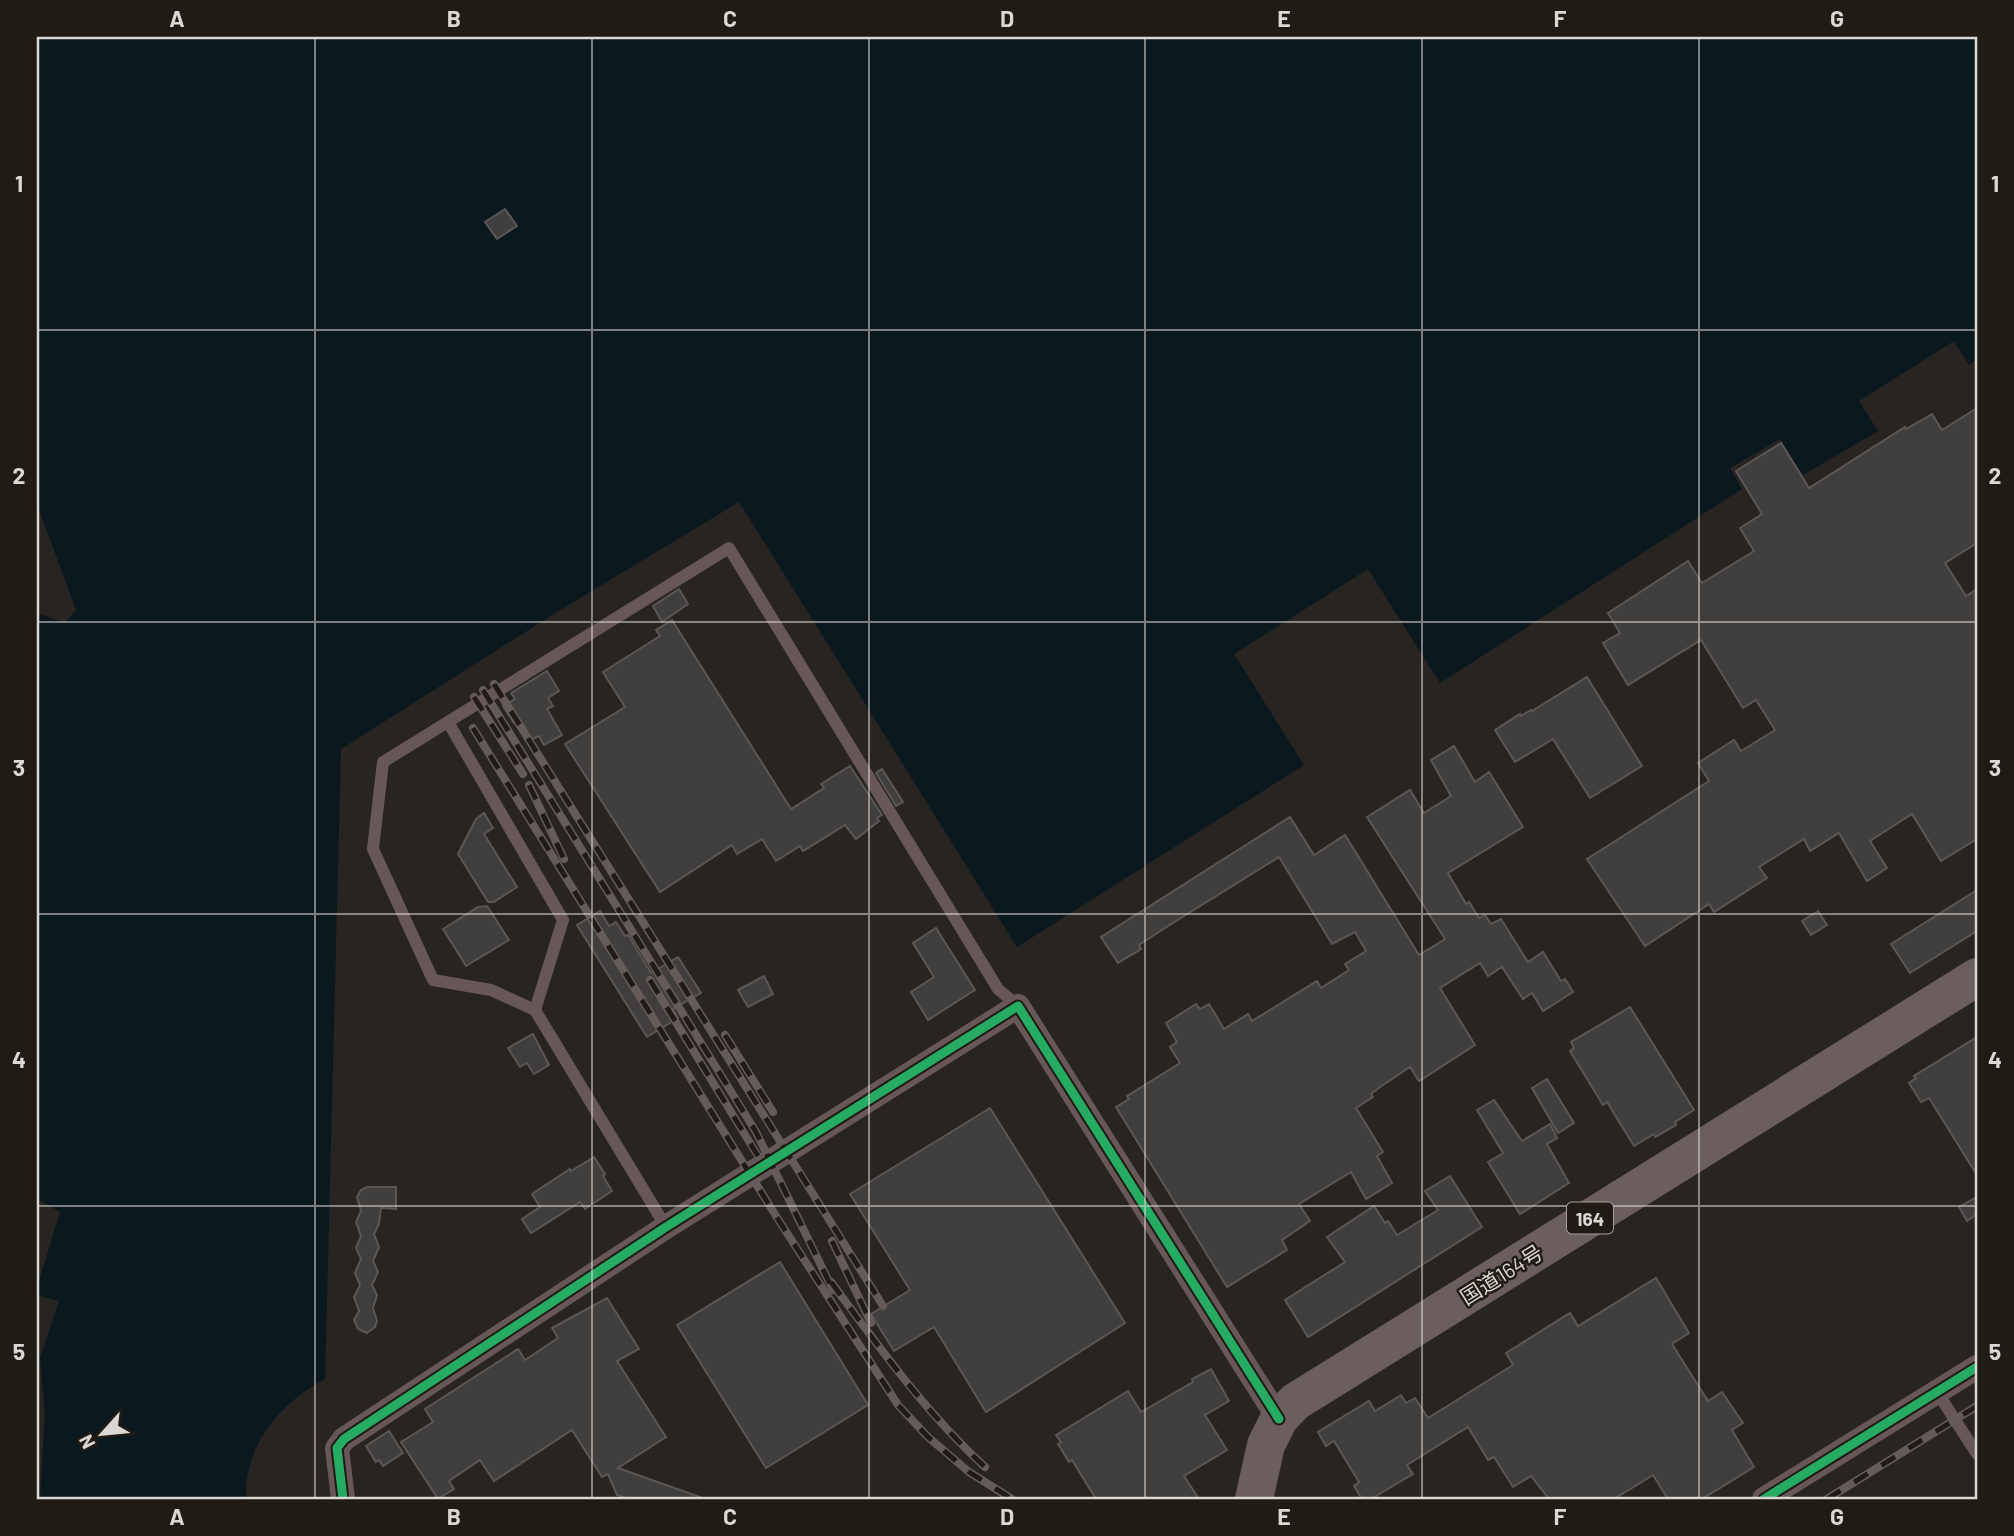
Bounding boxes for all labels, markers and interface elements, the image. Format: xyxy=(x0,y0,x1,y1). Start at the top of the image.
text: A xyxy=(169,4,185,32)
text: B xyxy=(447,4,461,32)
text: C xyxy=(723,4,737,32)
text: D xyxy=(1000,4,1014,32)
text: E xyxy=(1277,4,1291,32)
text: F xyxy=(1554,4,1567,32)
text: G xyxy=(1830,4,1844,32)
text: 1 xyxy=(15,169,23,197)
text: 1 xyxy=(1991,169,1999,197)
text: 2 xyxy=(13,461,25,489)
text: 2 xyxy=(1989,461,2001,489)
text: 3 xyxy=(13,753,25,781)
text: 3 xyxy=(1989,753,2001,781)
text: 4 xyxy=(12,1045,26,1073)
text: 4 xyxy=(1988,1045,2002,1073)
road number: 164 xyxy=(1567,1202,1613,1234)
street label: 国道164号 xyxy=(1455,1239,1547,1309)
text: 5 xyxy=(13,1337,25,1365)
text: 5 xyxy=(1989,1337,2001,1365)
north arrow xyxy=(66,1400,136,1470)
text: N xyxy=(73,1431,100,1453)
text: A xyxy=(169,1502,185,1530)
text: B xyxy=(447,1502,461,1530)
text: C xyxy=(723,1502,737,1530)
text: D xyxy=(1000,1502,1014,1530)
text: E xyxy=(1277,1502,1291,1530)
text: F xyxy=(1554,1502,1567,1530)
text: G xyxy=(1830,1502,1844,1530)

